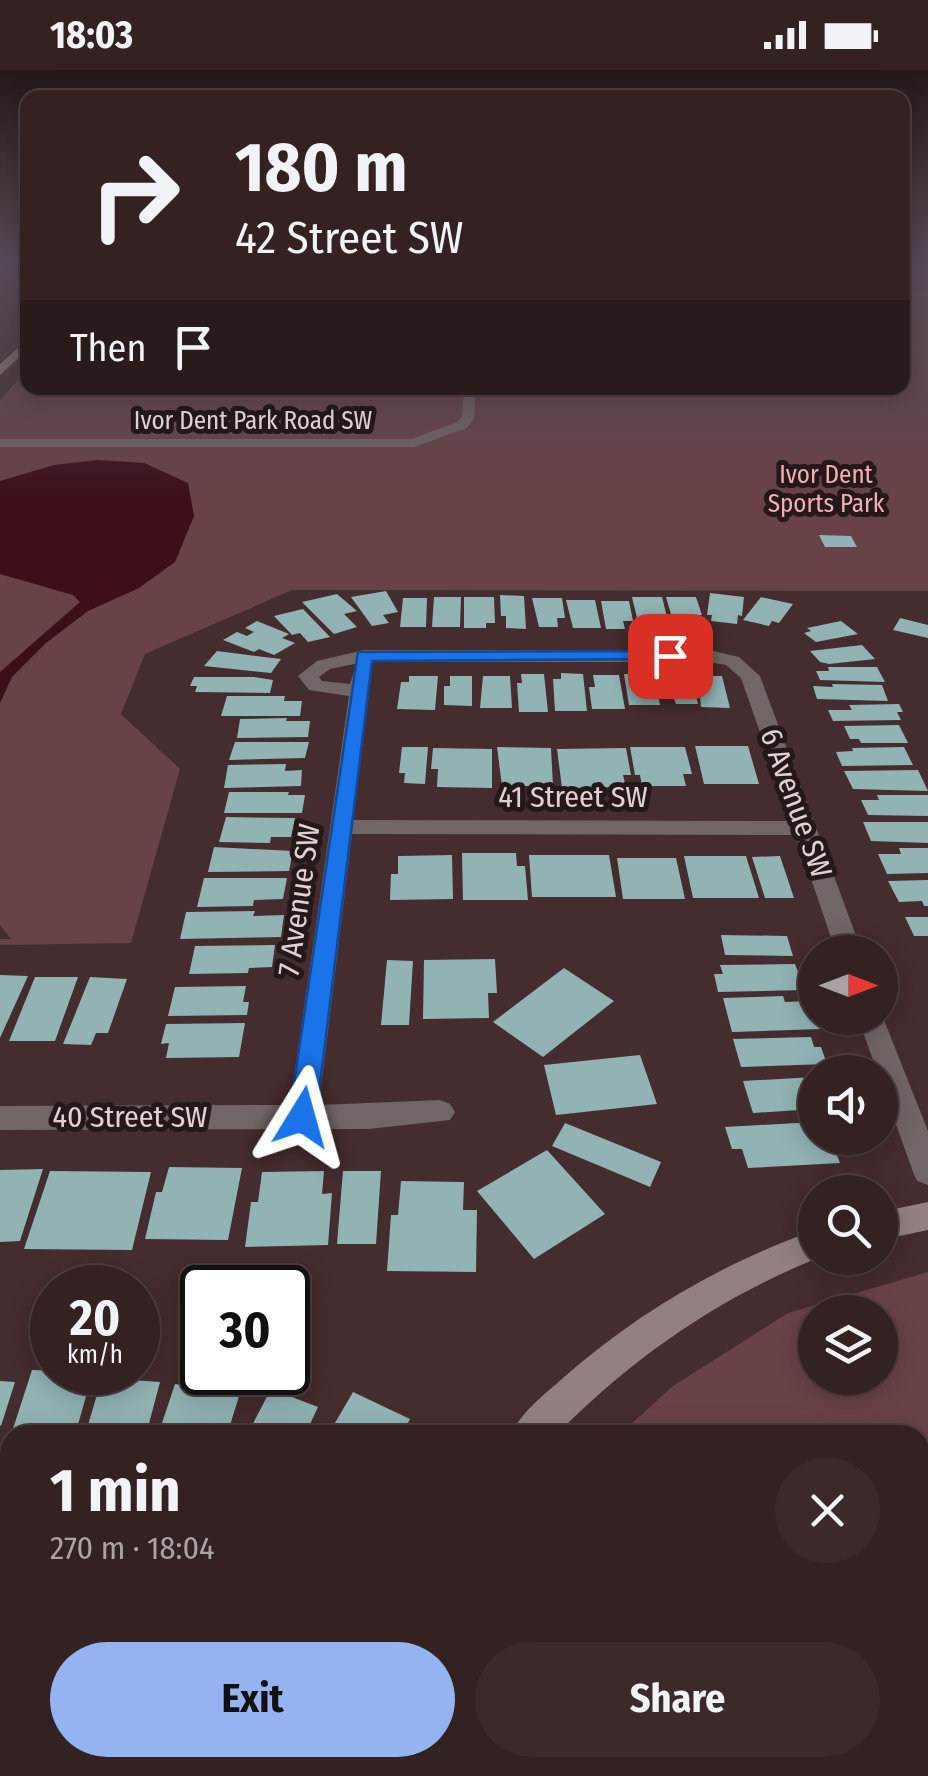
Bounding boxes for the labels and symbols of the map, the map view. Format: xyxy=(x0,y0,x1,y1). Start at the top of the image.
street label: Ivor Dent Park Road SW xyxy=(134,406,372,436)
park label: Ivor Dent Sports Park xyxy=(768,460,885,519)
pin xyxy=(628,614,713,699)
street label: 6 Avenue SW xyxy=(752,723,840,883)
street label: 41 Street SW xyxy=(498,779,648,815)
street label: 7 Avenue SW xyxy=(270,822,328,978)
north arrow xyxy=(798,935,898,1035)
position arrow xyxy=(250,1065,354,1169)
street label: 40 Street SW xyxy=(52,1099,208,1135)
speed limit sign: 30 xyxy=(180,1265,310,1395)

